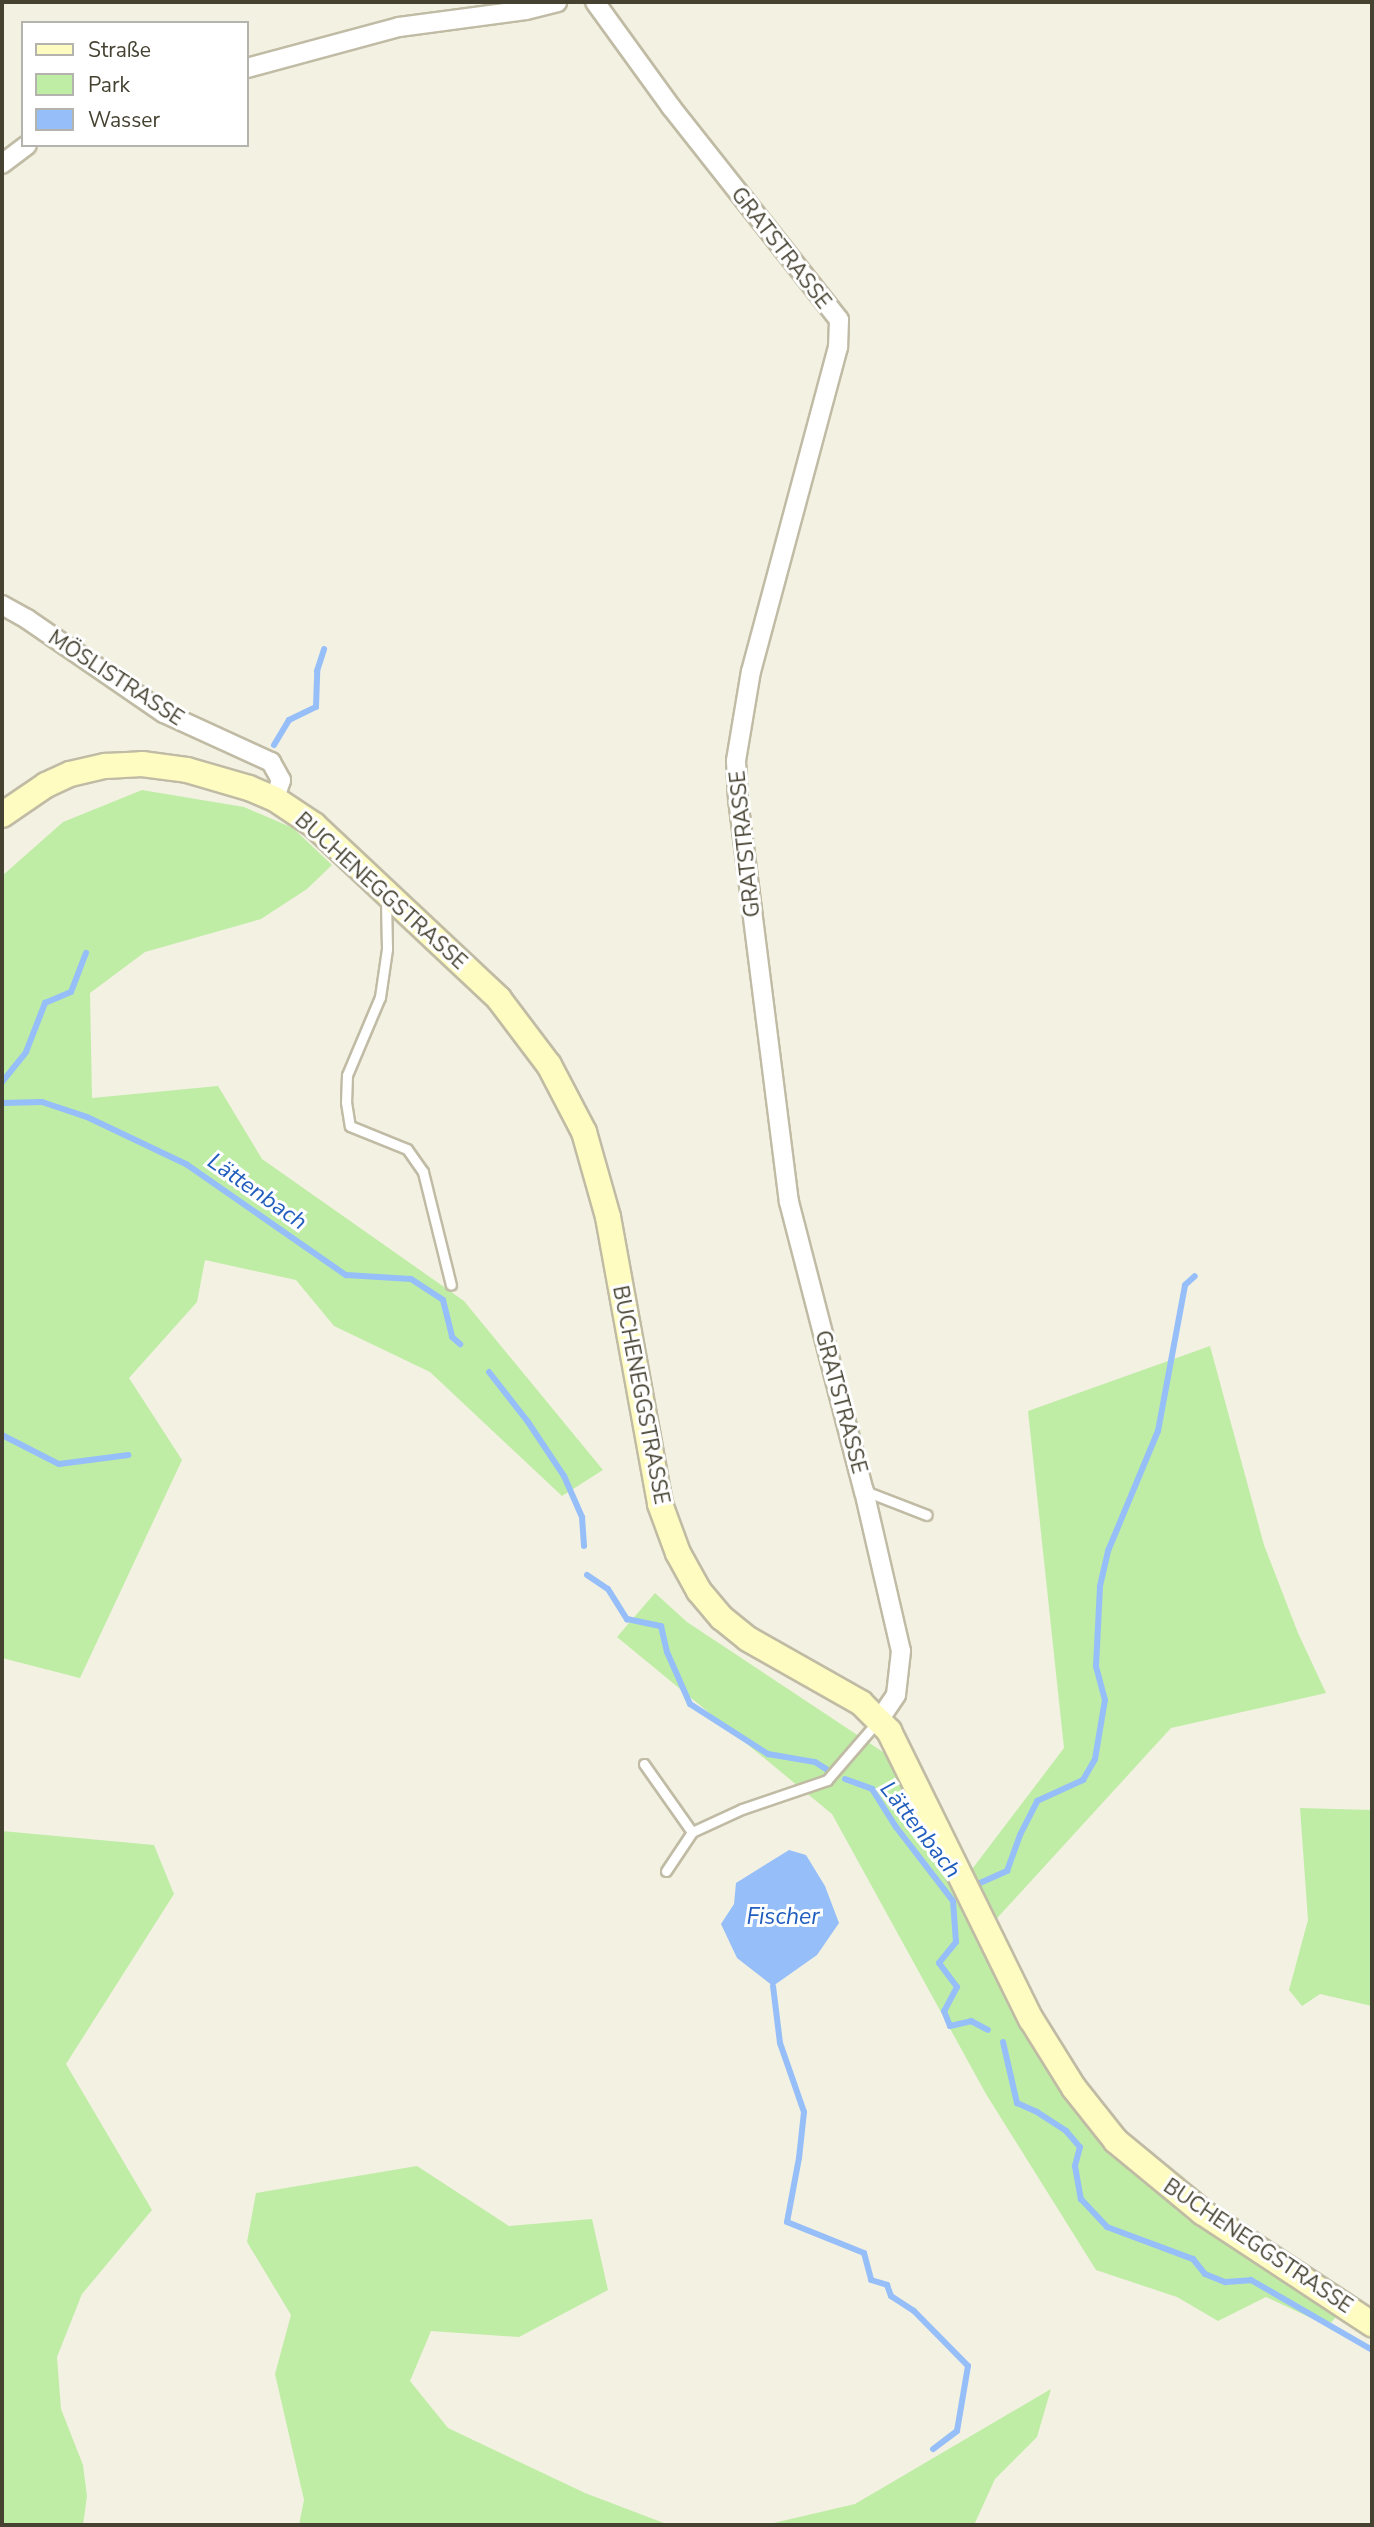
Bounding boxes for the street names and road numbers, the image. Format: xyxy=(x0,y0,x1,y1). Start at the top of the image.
street label: GRATSTRASSE xyxy=(726,182,836,314)
street label: MÖSLISTRASSE xyxy=(44,625,188,731)
street label: GRATSTRASSE xyxy=(725,769,765,919)
street label: BUCHENEGGSTRASSE xyxy=(290,807,472,975)
street label: BUCHENEGGSTRASSE xyxy=(607,1283,675,1507)
street label: GRATSTRASSE xyxy=(810,1328,872,1476)
street label: BUCHENEGGSTRASSE xyxy=(1159,2173,1357,2319)

